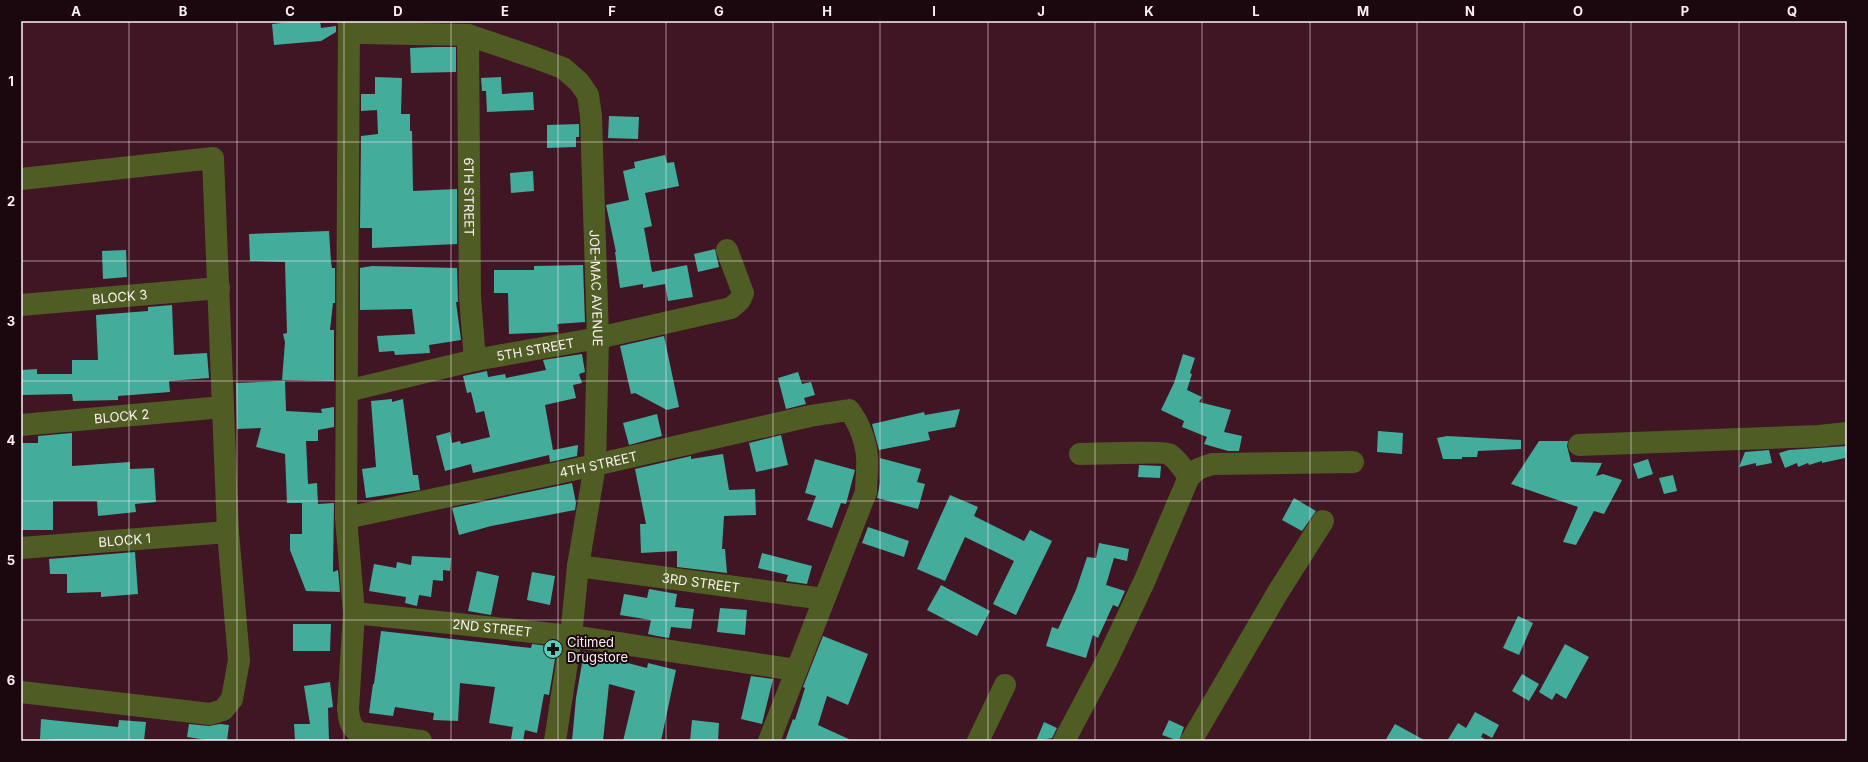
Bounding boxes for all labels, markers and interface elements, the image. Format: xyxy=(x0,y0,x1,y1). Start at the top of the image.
text: A xyxy=(71,3,81,19)
text: B xyxy=(179,3,188,19)
text: C xyxy=(285,3,295,19)
text: D xyxy=(393,3,403,19)
text: E xyxy=(501,3,509,19)
text: F xyxy=(608,3,616,19)
text: G xyxy=(714,3,724,19)
text: H xyxy=(822,3,832,19)
text: I xyxy=(932,3,936,19)
text: J xyxy=(1037,3,1045,19)
text: K xyxy=(1144,3,1154,19)
text: L xyxy=(1252,3,1260,19)
text: M xyxy=(1357,3,1369,19)
text: N xyxy=(1465,3,1475,19)
text: O xyxy=(1573,3,1583,19)
text: P xyxy=(1681,3,1689,19)
text: Q xyxy=(1787,3,1797,19)
text: 1 xyxy=(8,73,14,89)
street label: 6TH STREET xyxy=(461,157,478,237)
text: 2 xyxy=(7,193,15,209)
street label: JOE-MAC AVENUE xyxy=(587,230,606,347)
street label: BLOCK 3 xyxy=(91,286,148,307)
text: 3 xyxy=(7,313,15,329)
street label: 5TH STREET xyxy=(495,334,576,364)
street label: BLOCK 2 xyxy=(93,406,150,426)
text: 4 xyxy=(7,432,16,448)
street label: 4TH STREET xyxy=(558,448,639,480)
street label: BLOCK 1 xyxy=(98,530,152,550)
text: 5 xyxy=(7,552,15,568)
street label: 3RD STREET xyxy=(661,569,741,596)
street label: 2ND STREET xyxy=(452,615,533,640)
place label: Citimed Drugstore xyxy=(567,634,628,665)
pharmacy icon: Citimed Drugstore xyxy=(542,638,564,660)
text: 6 xyxy=(7,672,15,688)

